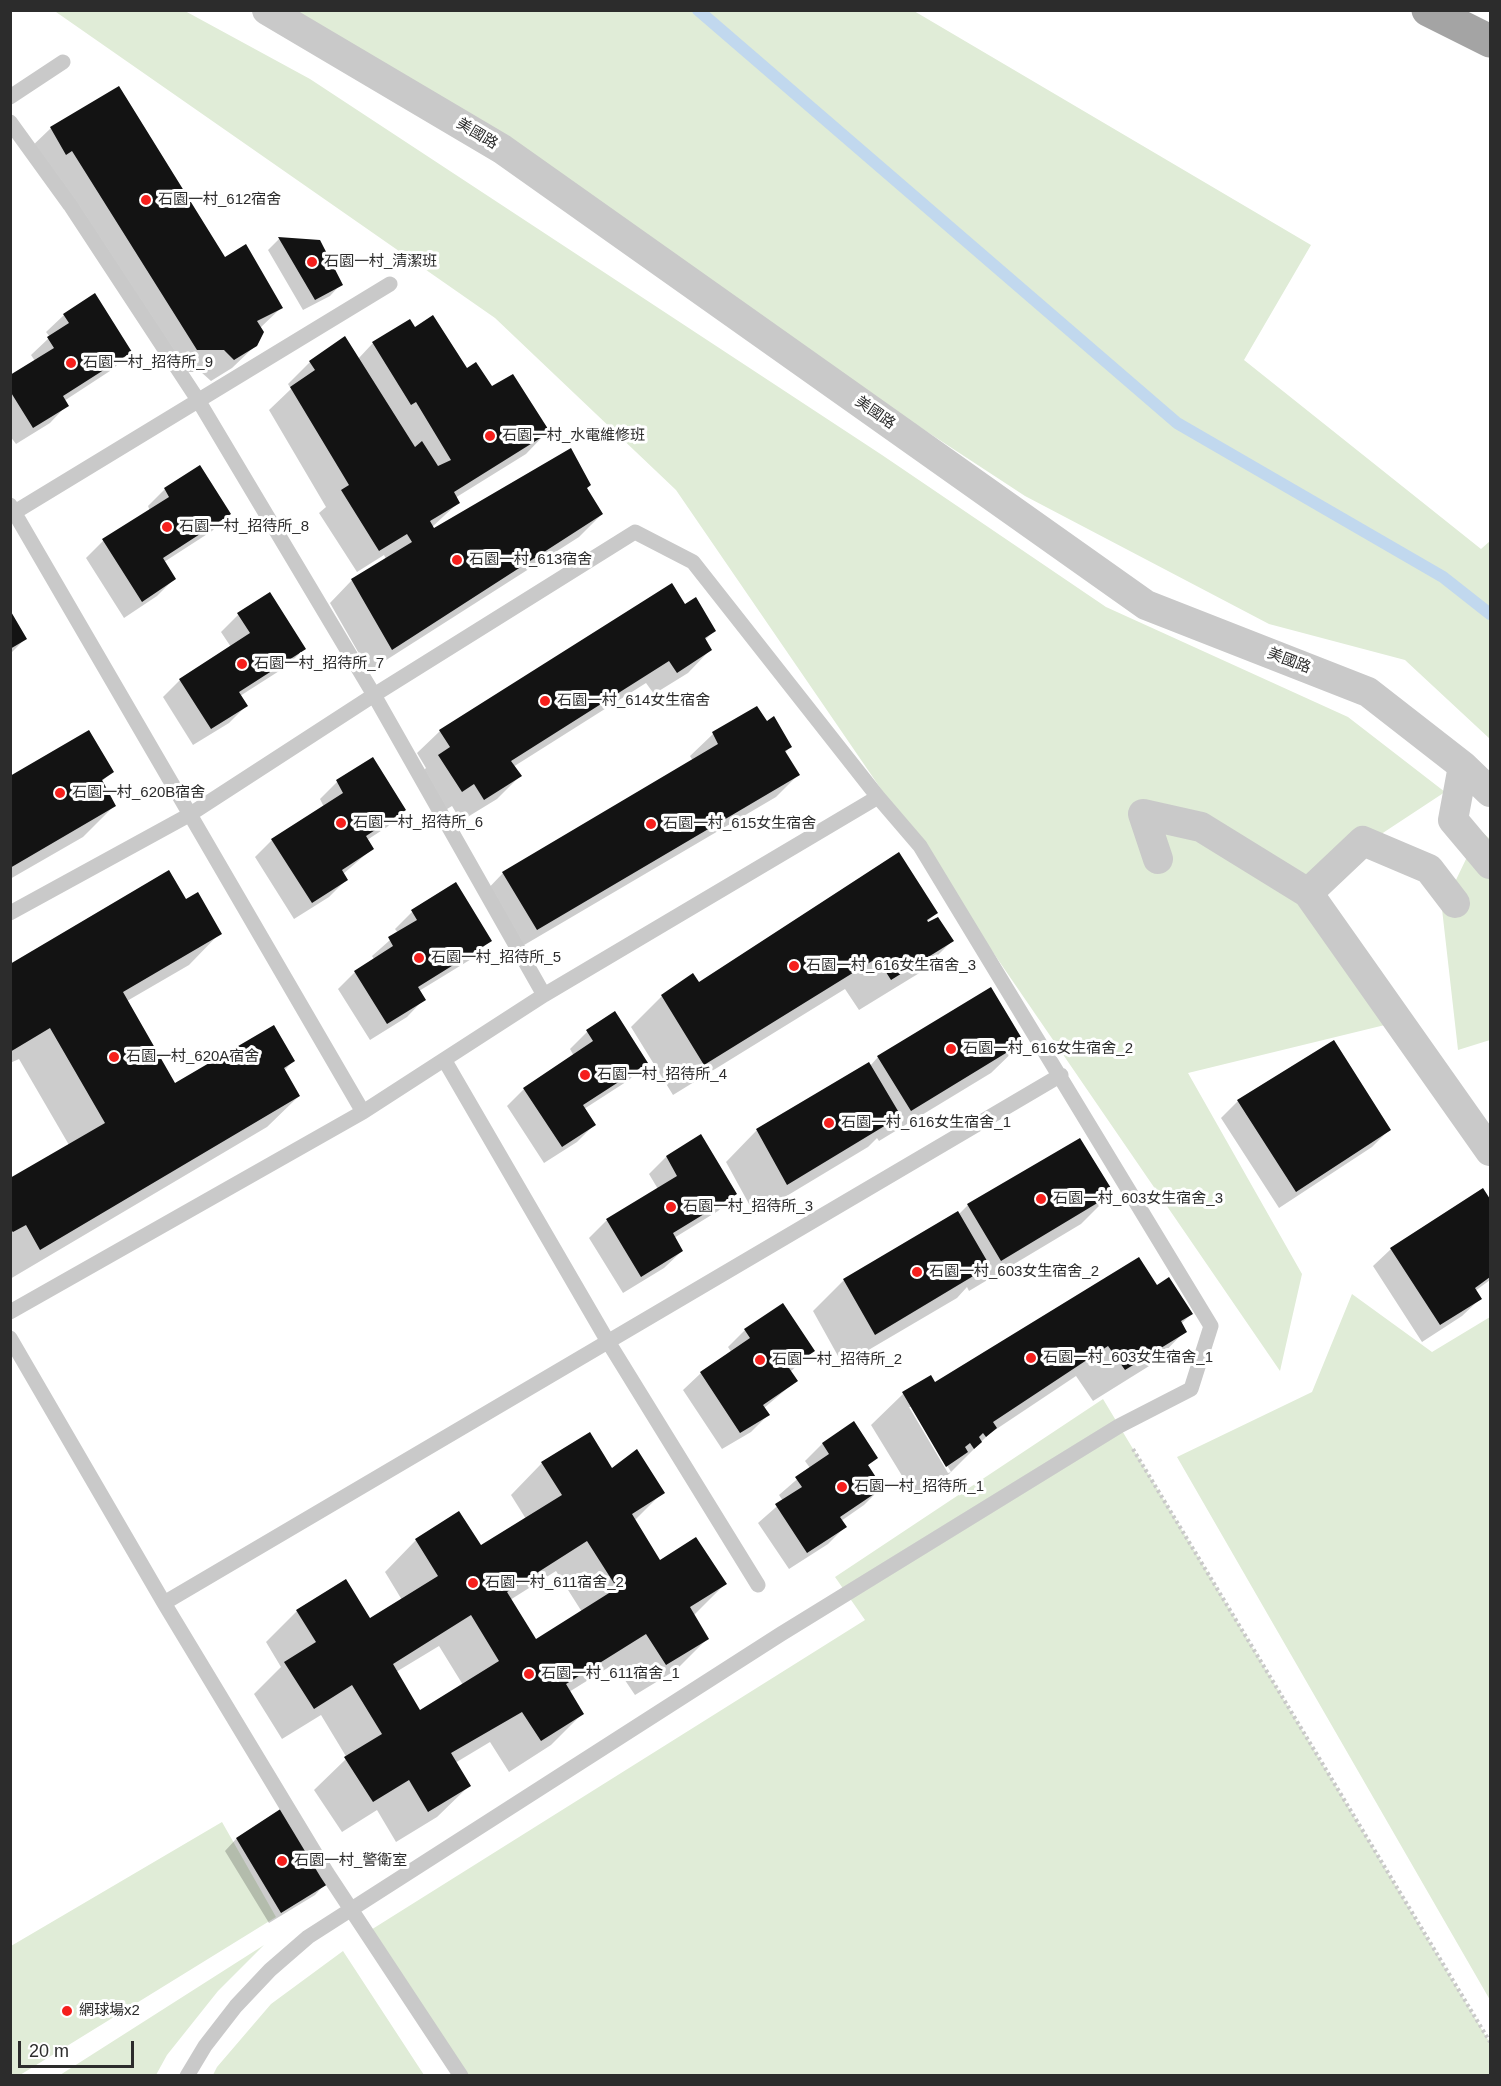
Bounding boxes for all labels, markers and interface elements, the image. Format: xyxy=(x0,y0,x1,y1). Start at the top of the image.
street label: 美國路 xyxy=(453,115,501,153)
place label: 石園一村_612宿舍 xyxy=(158,191,281,209)
marker: 石園一村_612宿舍 xyxy=(139,193,153,207)
place label: 石園一村_清潔班 xyxy=(324,253,437,271)
marker: 石園一村_清潔班 xyxy=(305,255,319,269)
place label: 石園一村_招待所_9 xyxy=(83,354,213,372)
marker: 石園一村_招待所_9 xyxy=(64,356,78,370)
street label: 美國路 xyxy=(851,393,899,433)
place label: 石園一村_水電維修班 xyxy=(502,427,645,445)
marker: 石園一村_水電維修班 xyxy=(483,429,497,443)
place label: 石園一村_招待所_8 xyxy=(179,518,309,536)
marker: 石園一村_招待所_8 xyxy=(160,520,174,534)
place label: 石園一村_613宿舍 xyxy=(469,551,592,569)
marker: 石園一村_613宿舍 xyxy=(450,553,464,567)
street label: 美國路 xyxy=(1265,645,1313,677)
place label: 石園一村_招待所_7 xyxy=(254,655,384,673)
marker: 石園一村_招待所_7 xyxy=(235,657,249,671)
place label: 石園一村_614女生宿舍 xyxy=(557,692,710,710)
marker: 石園一村_614女生宿舍 xyxy=(538,694,552,708)
place label: 石園一村_620B宿舍 xyxy=(72,784,205,802)
marker: 石園一村_620B宿舍 xyxy=(53,786,67,800)
place label: 石園一村_招待所_6 xyxy=(353,814,483,832)
place label: 石園一村_615女生宿舍 xyxy=(663,815,816,833)
marker: 石園一村_招待所_6 xyxy=(334,816,348,830)
marker: 石園一村_615女生宿舍 xyxy=(644,817,658,831)
place label: 石園一村_招待所_5 xyxy=(431,949,561,967)
marker: 石園一村_招待所_5 xyxy=(412,951,426,965)
place label: 石園一村_616女生宿舍_3 xyxy=(806,957,976,975)
marker: 石園一村_616女生宿舍_3 xyxy=(787,959,801,973)
place label: 石園一村_616女生宿舍_2 xyxy=(963,1040,1133,1058)
marker: 石園一村_616女生宿舍_2 xyxy=(944,1042,958,1056)
place label: 石園一村_620A宿舍 xyxy=(126,1048,259,1066)
marker: 石園一村_620A宿舍 xyxy=(107,1050,121,1064)
place label: 石園一村_招待所_4 xyxy=(597,1066,727,1084)
marker: 石園一村_招待所_4 xyxy=(578,1068,592,1082)
place label: 石園一村_616女生宿舍_1 xyxy=(841,1114,1011,1132)
marker: 石園一村_616女生宿舍_1 xyxy=(822,1116,836,1130)
place label: 石園一村_603女生宿舍_3 xyxy=(1053,1190,1223,1208)
marker: 石園一村_603女生宿舍_3 xyxy=(1034,1192,1048,1206)
place label: 石園一村_招待所_3 xyxy=(683,1198,813,1216)
marker: 石園一村_招待所_3 xyxy=(664,1200,678,1214)
place label: 石園一村_603女生宿舍_2 xyxy=(929,1263,1099,1281)
marker: 石園一村_603女生宿舍_2 xyxy=(910,1265,924,1279)
place label: 石園一村_603女生宿舍_1 xyxy=(1043,1349,1213,1367)
place label: 石園一村_招待所_2 xyxy=(772,1351,902,1369)
marker: 石園一村_603女生宿舍_1 xyxy=(1024,1351,1038,1365)
marker: 石園一村_招待所_2 xyxy=(753,1353,767,1367)
place label: 石園一村_招待所_1 xyxy=(854,1478,984,1496)
marker: 石園一村_招待所_1 xyxy=(835,1480,849,1494)
place label: 石園一村_611宿舍_2 xyxy=(485,1574,624,1592)
marker: 石園一村_611宿舍_2 xyxy=(466,1576,480,1590)
place label: 石園一村_611宿舍_1 xyxy=(541,1665,680,1683)
marker: 石園一村_611宿舍_1 xyxy=(522,1667,536,1681)
place label: 石園一村_警衛室 xyxy=(294,1852,407,1870)
marker: 石園一村_警衛室 xyxy=(275,1854,289,1868)
place label: 網球場x2 xyxy=(79,2002,140,2020)
marker: 網球場x2 xyxy=(60,2004,74,2018)
scale bar xyxy=(21,2029,136,2067)
text: 20 m xyxy=(29,2041,69,2061)

